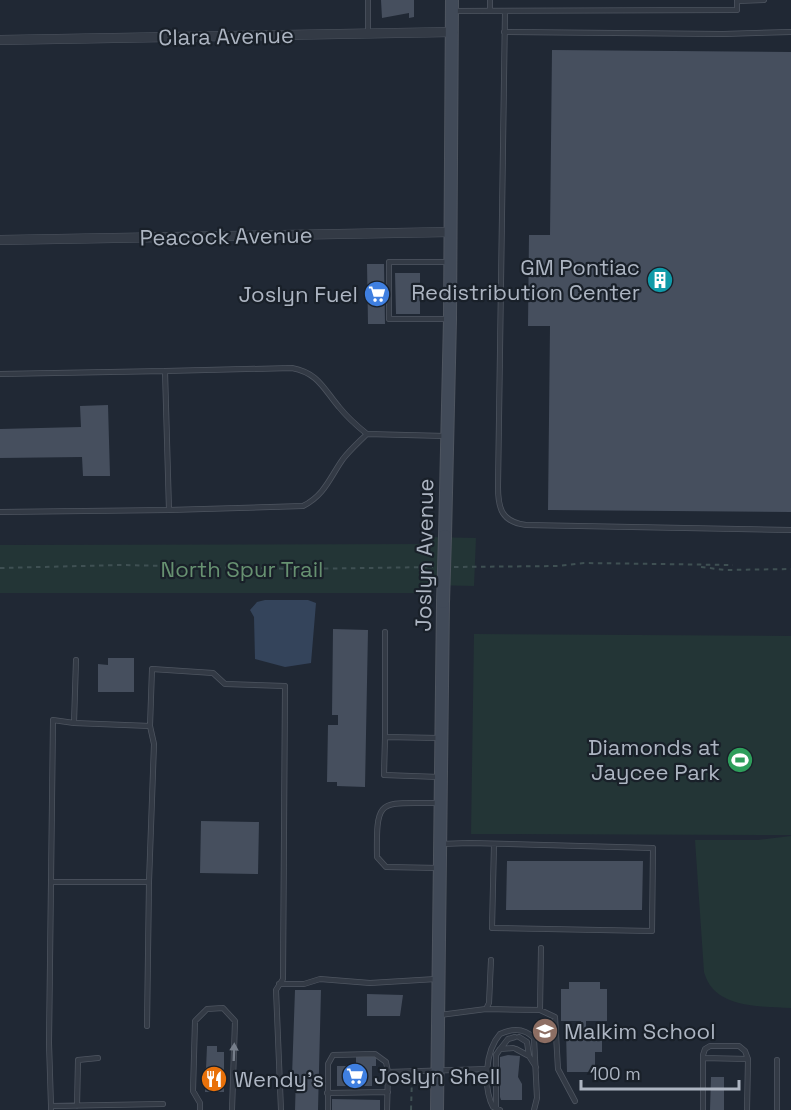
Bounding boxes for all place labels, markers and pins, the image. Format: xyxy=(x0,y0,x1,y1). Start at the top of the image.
place label: GM Pontiac Redistribution Center xyxy=(411,253,640,306)
building icon: GM Pontiac Redistribution Center xyxy=(645,265,675,295)
supermarket icon: Joslyn Fuel xyxy=(362,279,392,309)
place label: Joslyn Fuel xyxy=(239,280,358,308)
place label: Diamonds at Jaycee Park xyxy=(588,733,720,786)
sports icon: Diamonds at Jaycee Park xyxy=(725,745,755,775)
school or university icon: Malkim School xyxy=(530,1016,560,1046)
place label: Malkim School xyxy=(564,1017,716,1045)
supermarket icon: Joslyn Shell xyxy=(340,1061,370,1091)
place label: Joslyn Shell xyxy=(374,1062,500,1090)
restaurant icon: Wendy's xyxy=(199,1064,229,1094)
place label: Wendy's xyxy=(234,1065,324,1093)

